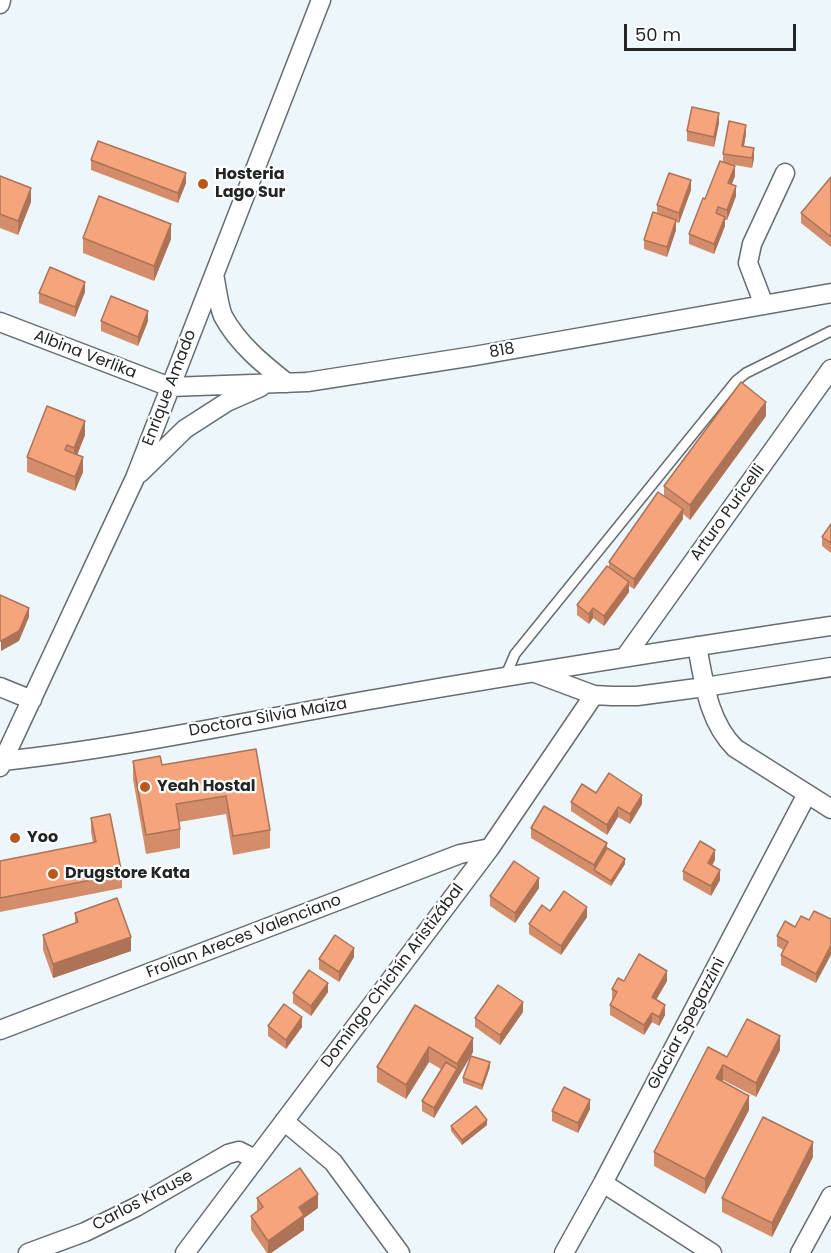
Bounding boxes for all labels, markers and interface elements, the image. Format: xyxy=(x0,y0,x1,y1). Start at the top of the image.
scale bar xyxy=(627,12,800,50)
text: 50 m xyxy=(635,22,681,47)
place label: Hosteria Lago Sur xyxy=(215,165,285,203)
marker: Hosteria Lago Sur xyxy=(196,177,210,191)
street label: Albina Verlika xyxy=(31,327,139,383)
street label: Enrique Amado xyxy=(139,327,201,449)
street label: 818 xyxy=(488,339,516,363)
street label: Arturo Puricelli xyxy=(687,461,769,565)
street label: Doctora Silvia Maiza xyxy=(187,695,349,741)
place label: Yeah Hostal xyxy=(157,777,256,797)
marker: Yeah Hostal xyxy=(138,780,152,794)
place label: Yoo xyxy=(27,828,58,848)
marker: Yoo xyxy=(8,831,22,845)
place label: Drugstore Kata xyxy=(65,864,190,884)
marker: Drugstore Kata xyxy=(46,867,60,881)
street label: Domingo Chichín Aristizábal xyxy=(318,880,468,1072)
street label: Froilan Areces Valenciano xyxy=(144,891,344,983)
street label: Glaciar Spegazzini xyxy=(644,955,730,1093)
street label: Carlos Krause xyxy=(90,1167,196,1235)

